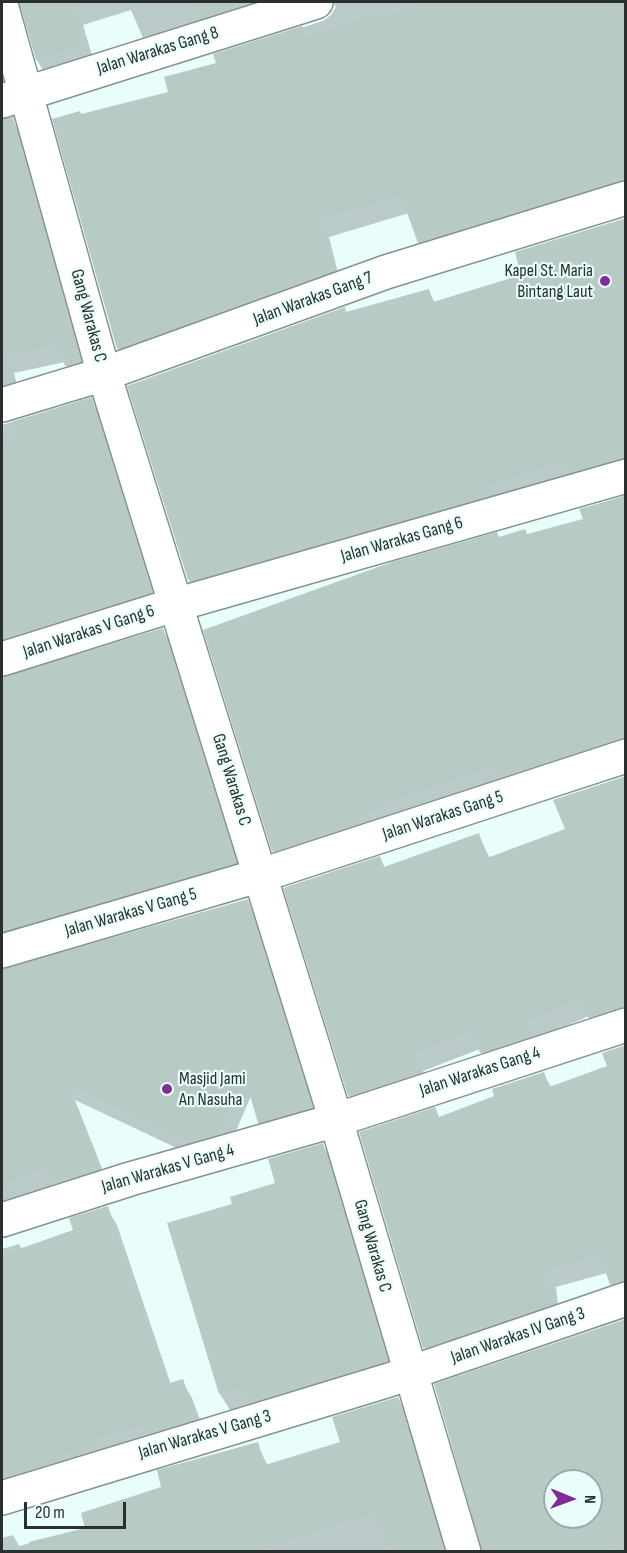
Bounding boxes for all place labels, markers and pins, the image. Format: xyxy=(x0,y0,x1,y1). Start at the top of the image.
place label: Kapel St. Maria Bintang Laut xyxy=(504,260,593,302)
marker: Kapel St. Maria Bintang Laut xyxy=(598,274,612,288)
place label: Masjid Jami An Nasuha xyxy=(179,1068,246,1110)
marker: Masjid Jami An Nasuha xyxy=(160,1082,174,1096)

